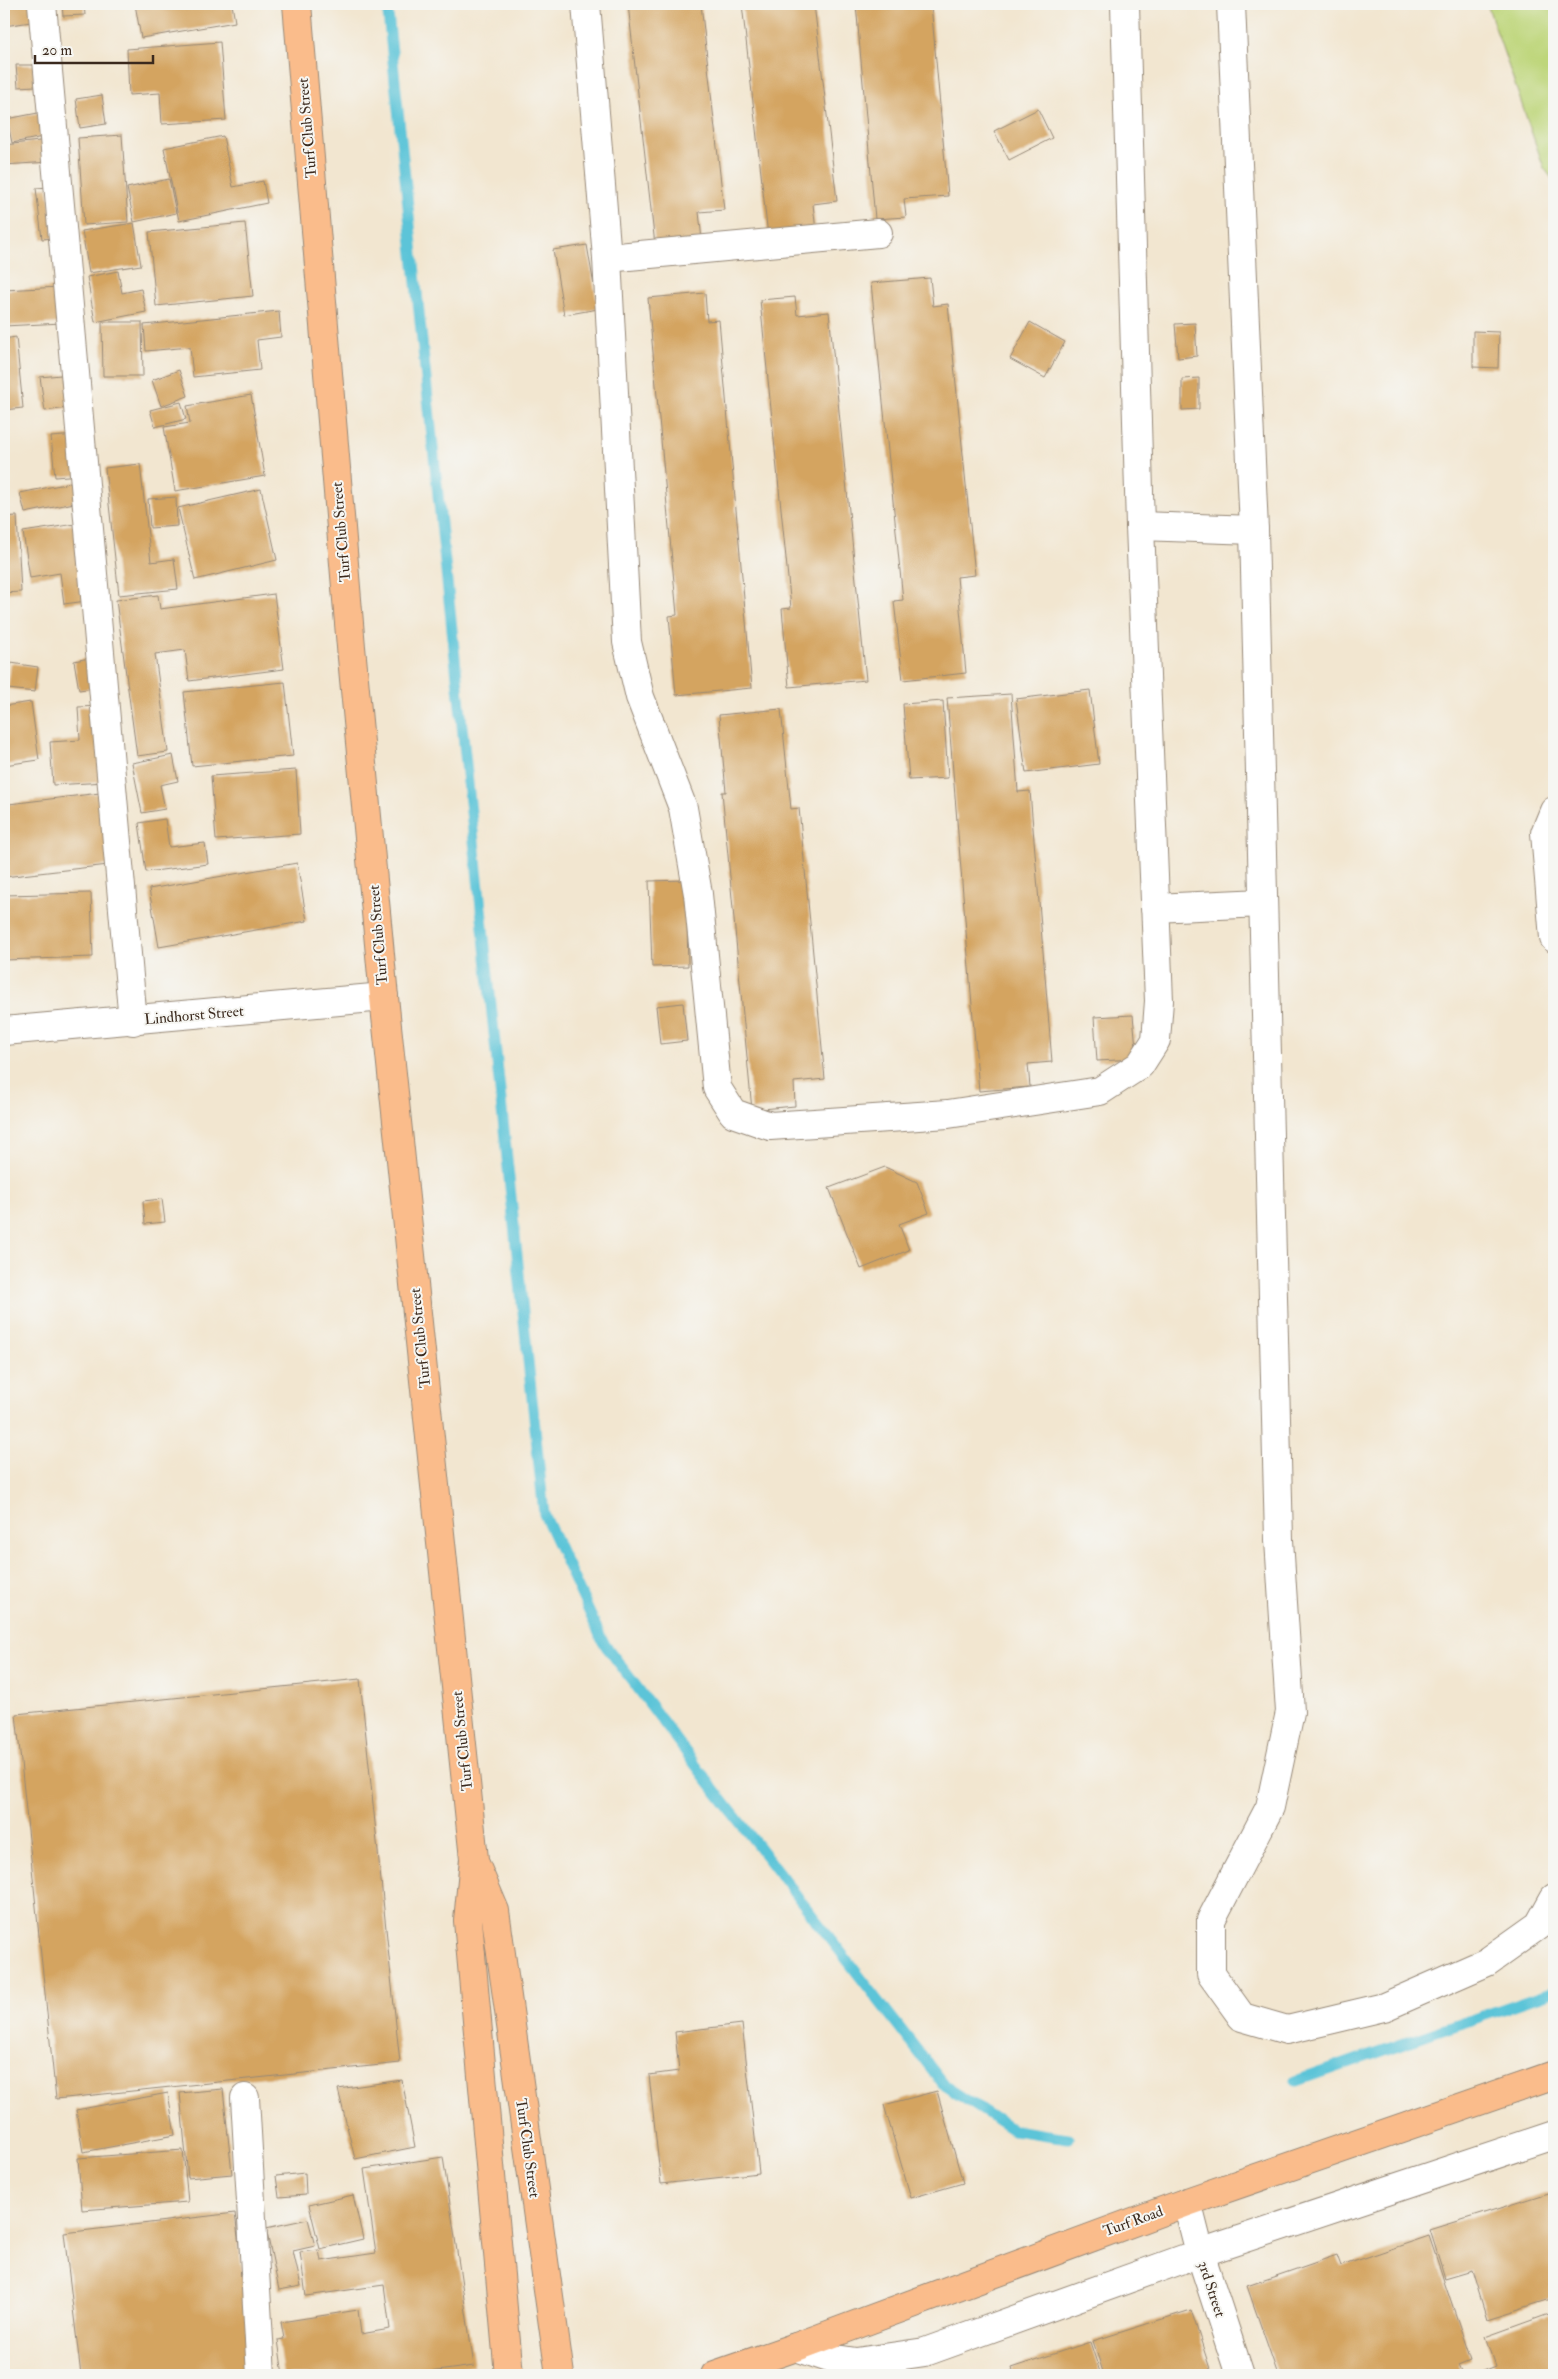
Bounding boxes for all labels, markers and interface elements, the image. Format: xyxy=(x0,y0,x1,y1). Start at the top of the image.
scale bar xyxy=(35,32,152,64)
text: 20 m xyxy=(42,41,72,60)
street label: Turf Club Street xyxy=(294,77,321,179)
street label: Turf Club Street xyxy=(328,481,355,583)
street label: Turf Club Street xyxy=(365,884,392,986)
street label: Lindhorst Street xyxy=(143,1002,245,1029)
street label: Turf Club Street xyxy=(406,1287,435,1389)
street label: Turf Club Street xyxy=(448,1690,477,1792)
street label: Turf Club Street xyxy=(511,2097,544,2199)
street label: Turf Road xyxy=(1101,2202,1166,2241)
street label: 3rd Street xyxy=(1194,2259,1230,2320)

